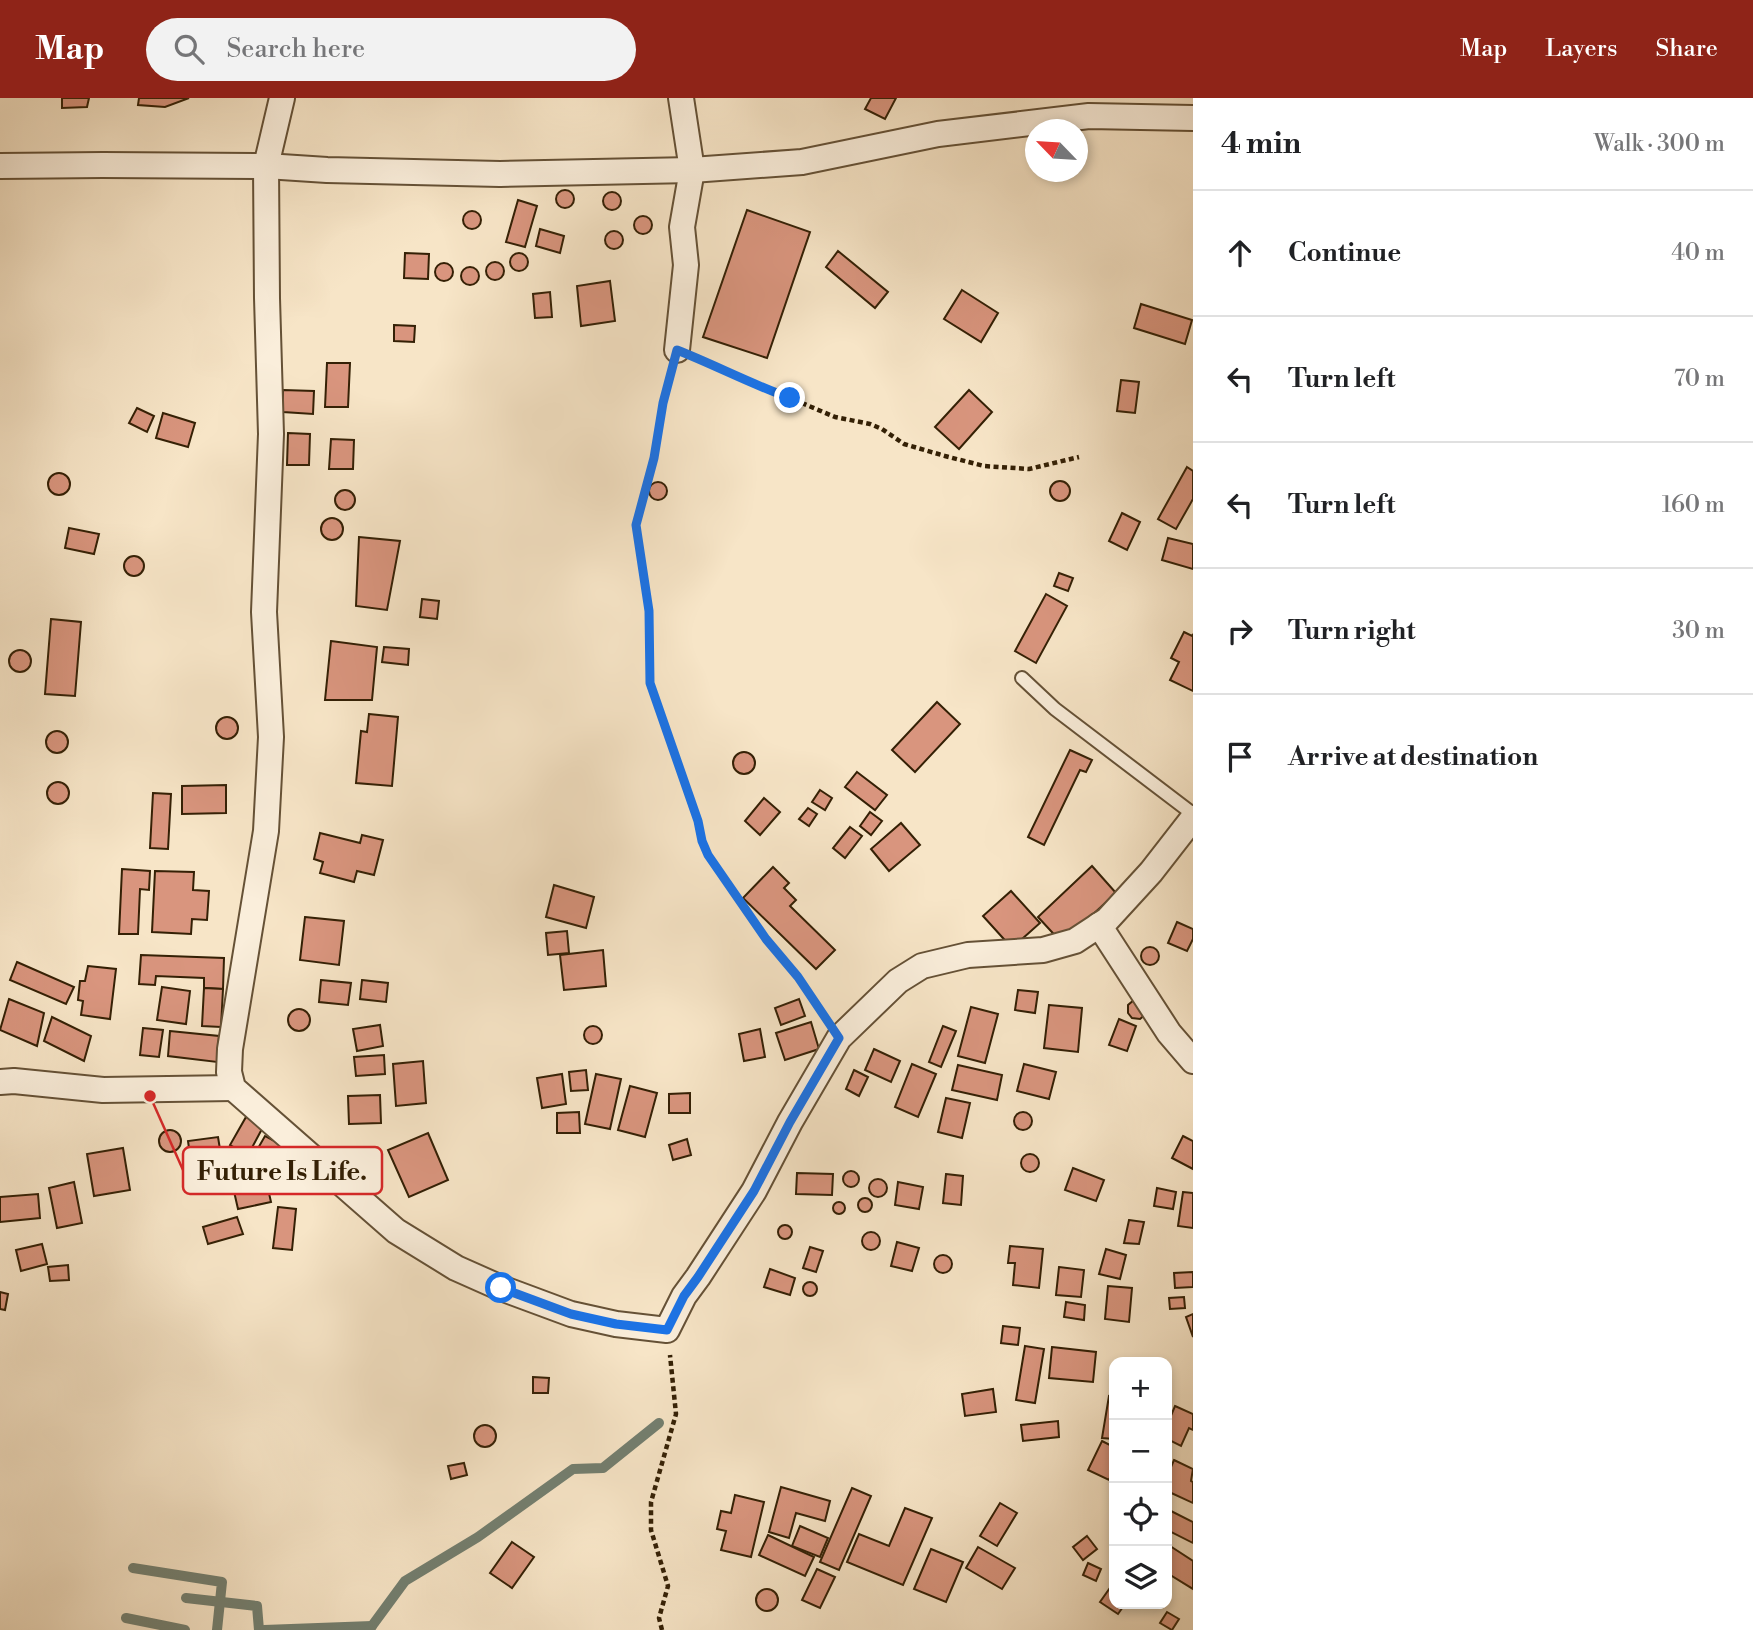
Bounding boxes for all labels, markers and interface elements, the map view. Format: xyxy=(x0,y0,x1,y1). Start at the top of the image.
search box xyxy=(146,18,636,81)
text: Map xyxy=(35,29,104,70)
icon: search xyxy=(170,30,208,68)
text: Search here xyxy=(226,33,365,65)
text: Map xyxy=(1460,34,1507,64)
text: Layers xyxy=(1545,34,1617,64)
text: Share xyxy=(1655,34,1718,64)
north arrow xyxy=(1025,119,1088,182)
text: 4 min xyxy=(1221,125,1301,163)
text: Walk · 300 m xyxy=(1594,130,1725,158)
icon: ahead xyxy=(1221,234,1259,272)
text: Continue xyxy=(1288,237,1401,269)
text: 40 m xyxy=(1671,239,1725,267)
icon: left xyxy=(1221,360,1259,398)
text: Turn left xyxy=(1288,363,1396,395)
text: 70 m xyxy=(1674,365,1725,393)
route end xyxy=(774,382,805,413)
icon: left xyxy=(1221,486,1259,524)
text: Turn left xyxy=(1288,489,1396,521)
text: 160 m xyxy=(1662,491,1725,519)
icon: right xyxy=(1221,612,1259,650)
text: Turn right xyxy=(1288,615,1416,647)
text: 30 m xyxy=(1672,617,1725,645)
icon: arrive xyxy=(1221,738,1259,776)
text: Arrive at destination xyxy=(1288,741,1538,773)
callout: Future Is Life. xyxy=(183,1147,382,1194)
text: Future Is Life. xyxy=(197,1156,367,1188)
route start xyxy=(485,1272,516,1303)
map controls xyxy=(1109,1357,1172,1609)
button: + xyxy=(1109,1357,1172,1420)
button: − xyxy=(1109,1420,1172,1483)
button: locate xyxy=(1109,1483,1172,1546)
button: layers xyxy=(1109,1546,1172,1609)

